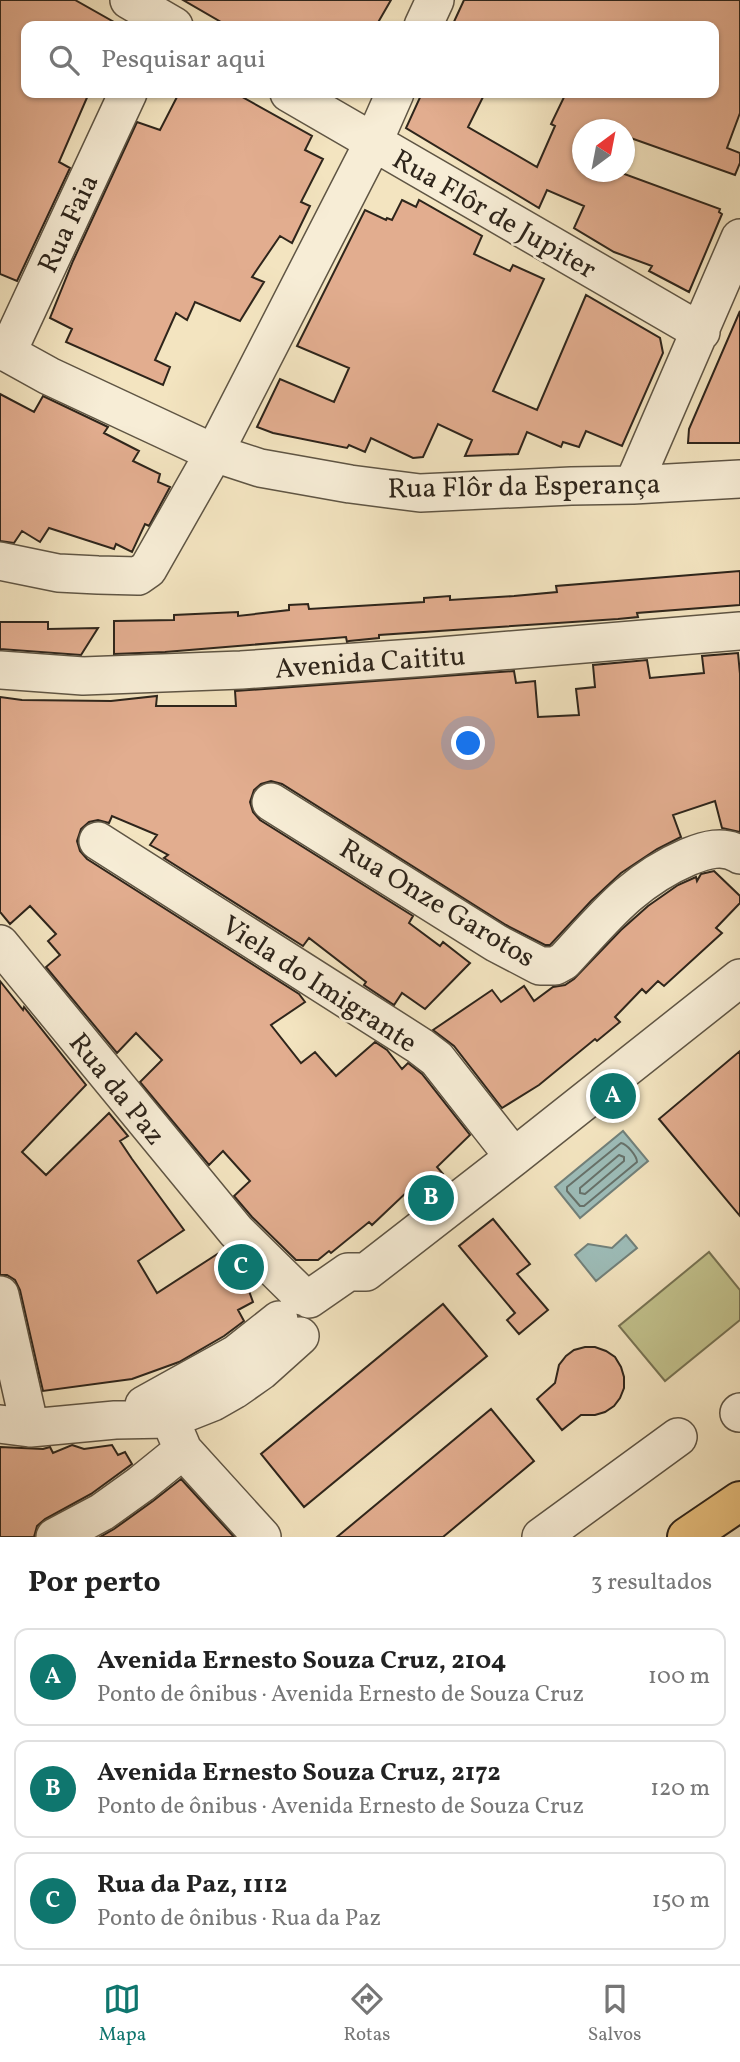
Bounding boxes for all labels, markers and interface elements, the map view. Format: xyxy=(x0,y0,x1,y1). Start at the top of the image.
search box xyxy=(21,21,719,98)
icon: search xyxy=(45,41,83,79)
text: Pesquisar aqui xyxy=(101,42,266,78)
north arrow xyxy=(572,119,635,182)
street label: Rua Flôr de Jupiter xyxy=(385,141,603,290)
street label: Rua Faia xyxy=(29,168,109,280)
street label: Rua Flôr da Esperança xyxy=(387,466,661,509)
street label: Avenida Caititu xyxy=(274,637,467,690)
your location xyxy=(451,726,485,760)
street label: Rua Onze Garotos xyxy=(332,830,542,978)
street label: Viela do Imigrante xyxy=(213,907,424,1063)
street label: Rua da Paz xyxy=(59,1025,173,1154)
pin: A xyxy=(590,1070,636,1122)
pin: B xyxy=(408,1172,454,1224)
pin: C xyxy=(218,1241,264,1293)
text: Por perto xyxy=(28,1562,161,1604)
text: 3 resultados xyxy=(591,1567,712,1599)
text: Avenida Ernesto Souza Cruz, 2104 xyxy=(97,1643,506,1679)
text: A xyxy=(45,1661,61,1693)
text: 100 m xyxy=(648,1661,710,1693)
text: Ponto de ônibus · Avenida Ernesto de Souza Cruz xyxy=(97,1679,584,1711)
text: Avenida Ernesto Souza Cruz, 2172 xyxy=(97,1755,501,1791)
text: B xyxy=(45,1773,61,1805)
text: 120 m xyxy=(650,1773,710,1805)
text: Ponto de ônibus · Avenida Ernesto de Souza Cruz xyxy=(97,1791,584,1823)
text: Rua da Paz, 1112 xyxy=(97,1867,287,1903)
text: C xyxy=(46,1885,60,1917)
text: 150 m xyxy=(652,1885,710,1917)
text: Ponto de ônibus · Rua da Paz xyxy=(97,1903,381,1935)
tab: Mapa xyxy=(99,1980,146,2048)
tab: Rotas xyxy=(343,1980,390,2048)
tab: Salvos xyxy=(588,1980,641,2048)

